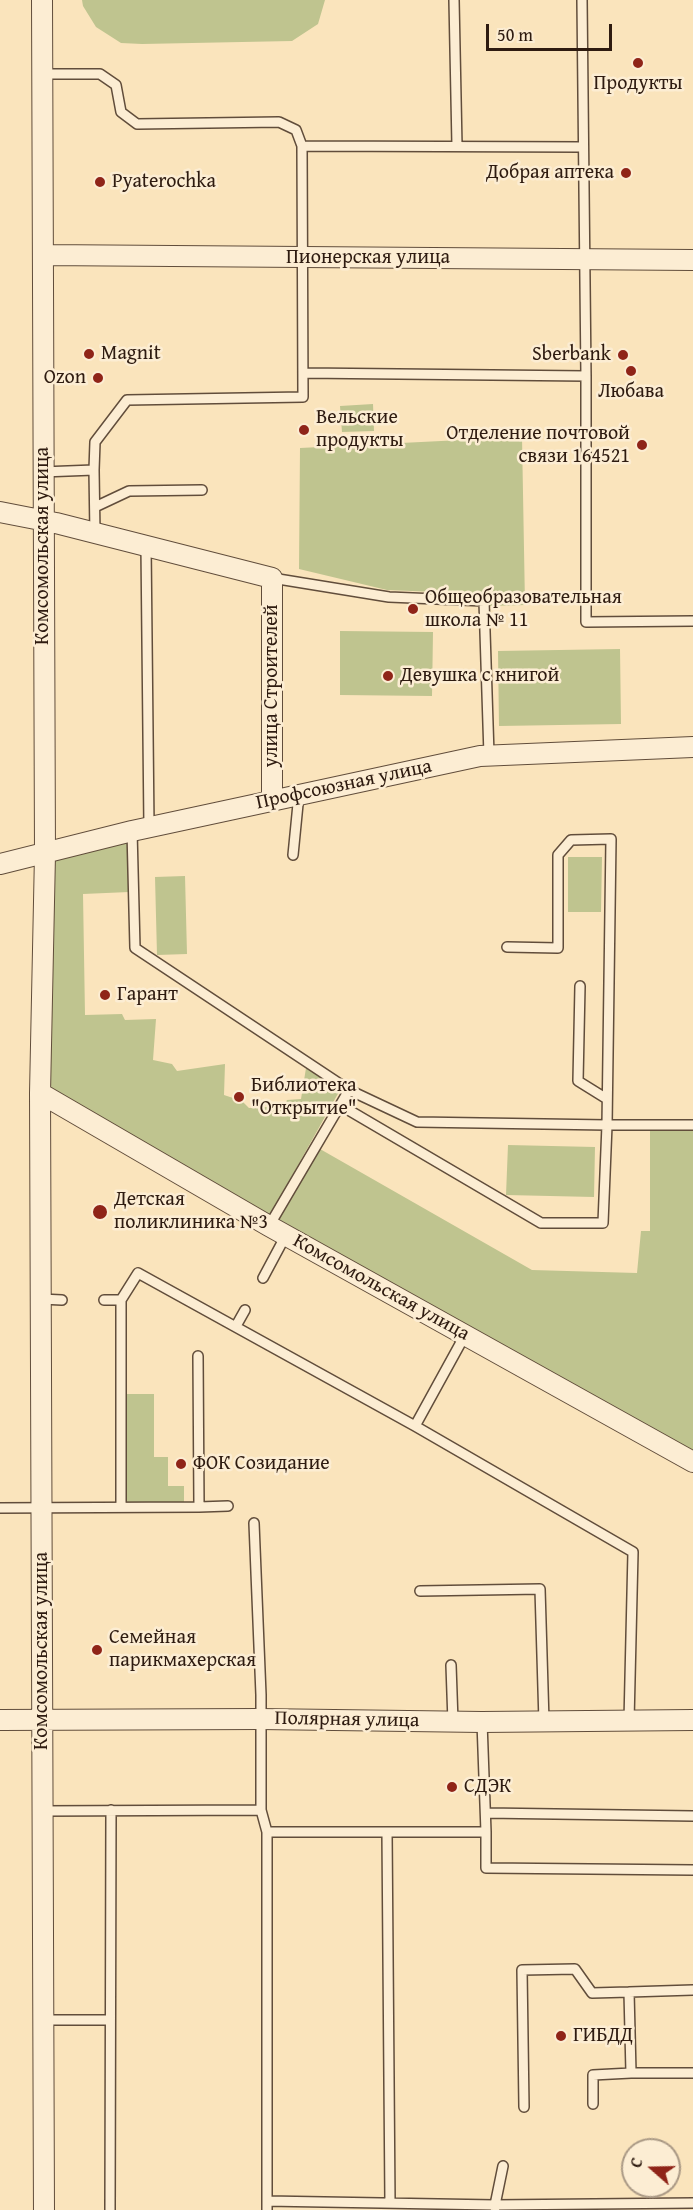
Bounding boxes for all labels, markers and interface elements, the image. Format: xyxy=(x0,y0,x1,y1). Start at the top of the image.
scale bar xyxy=(489,12,615,50)
text: 50 m xyxy=(497,21,533,48)
marker: Продукты xyxy=(631,56,645,70)
place label: Продукты xyxy=(593,72,683,96)
place label: Добрая аптека xyxy=(486,161,614,185)
marker: Добрая аптека xyxy=(619,166,633,180)
place label: Pyaterochka xyxy=(112,170,216,194)
marker: Pyaterochka xyxy=(93,175,107,189)
street label: Пионерская улица xyxy=(286,246,450,270)
place label: Magnit xyxy=(101,342,161,366)
place label: Sberbank xyxy=(532,343,611,367)
marker: Magnit xyxy=(82,347,96,361)
marker: Sberbank xyxy=(616,348,630,362)
marker: Любава xyxy=(624,364,638,378)
place label: Ozon xyxy=(44,366,86,390)
marker: Ozon xyxy=(91,371,105,385)
place label: Любава xyxy=(598,380,664,404)
place label: Вельские продукты xyxy=(316,406,403,453)
place label: Отделение почтовой связи 164521 xyxy=(446,422,630,469)
marker: Вельские продукты xyxy=(297,423,311,437)
marker: Отделение почтовой связи 164521 xyxy=(635,438,649,452)
street label: Комсомольская улица xyxy=(31,447,55,645)
place label: Общеобразовательная школа № 11 xyxy=(425,586,622,633)
marker: Общеобразовательная школа № 11 xyxy=(406,602,420,616)
street label: улица Строителей xyxy=(260,604,284,768)
place label: Девушка с книгой xyxy=(400,664,559,688)
marker: Девушка с книгой xyxy=(381,669,395,683)
street label: Профсоюзная улица xyxy=(254,755,434,815)
place label: Гарант xyxy=(117,983,178,1007)
marker: Гарант xyxy=(98,988,112,1002)
place label: Библиотека "Открытие" xyxy=(251,1074,357,1121)
marker: Библиотека "Открытие" xyxy=(232,1090,246,1104)
place label: Детская поликлиника №3 xyxy=(114,1188,268,1235)
marker: Детская поликлиника №3 xyxy=(91,1203,109,1221)
street label: Комсомольская улица xyxy=(289,1229,473,1347)
place label: ФОК Созидание xyxy=(193,1452,330,1476)
marker: ФОК Созидание xyxy=(174,1457,188,1471)
street label: Комсомольская улица xyxy=(30,1552,54,1750)
place label: Семейная парикмахерская xyxy=(109,1626,256,1673)
marker: Семейная парикмахерская xyxy=(90,1643,104,1657)
street label: Полярная улица xyxy=(274,1707,420,1733)
place label: СДЭК xyxy=(464,1775,511,1799)
marker: СДЭК xyxy=(445,1780,459,1794)
place label: ГИБДД xyxy=(573,2024,633,2048)
marker: ГИБДД xyxy=(554,2029,568,2043)
north arrow xyxy=(621,2138,681,2198)
text: С xyxy=(623,2154,649,2171)

